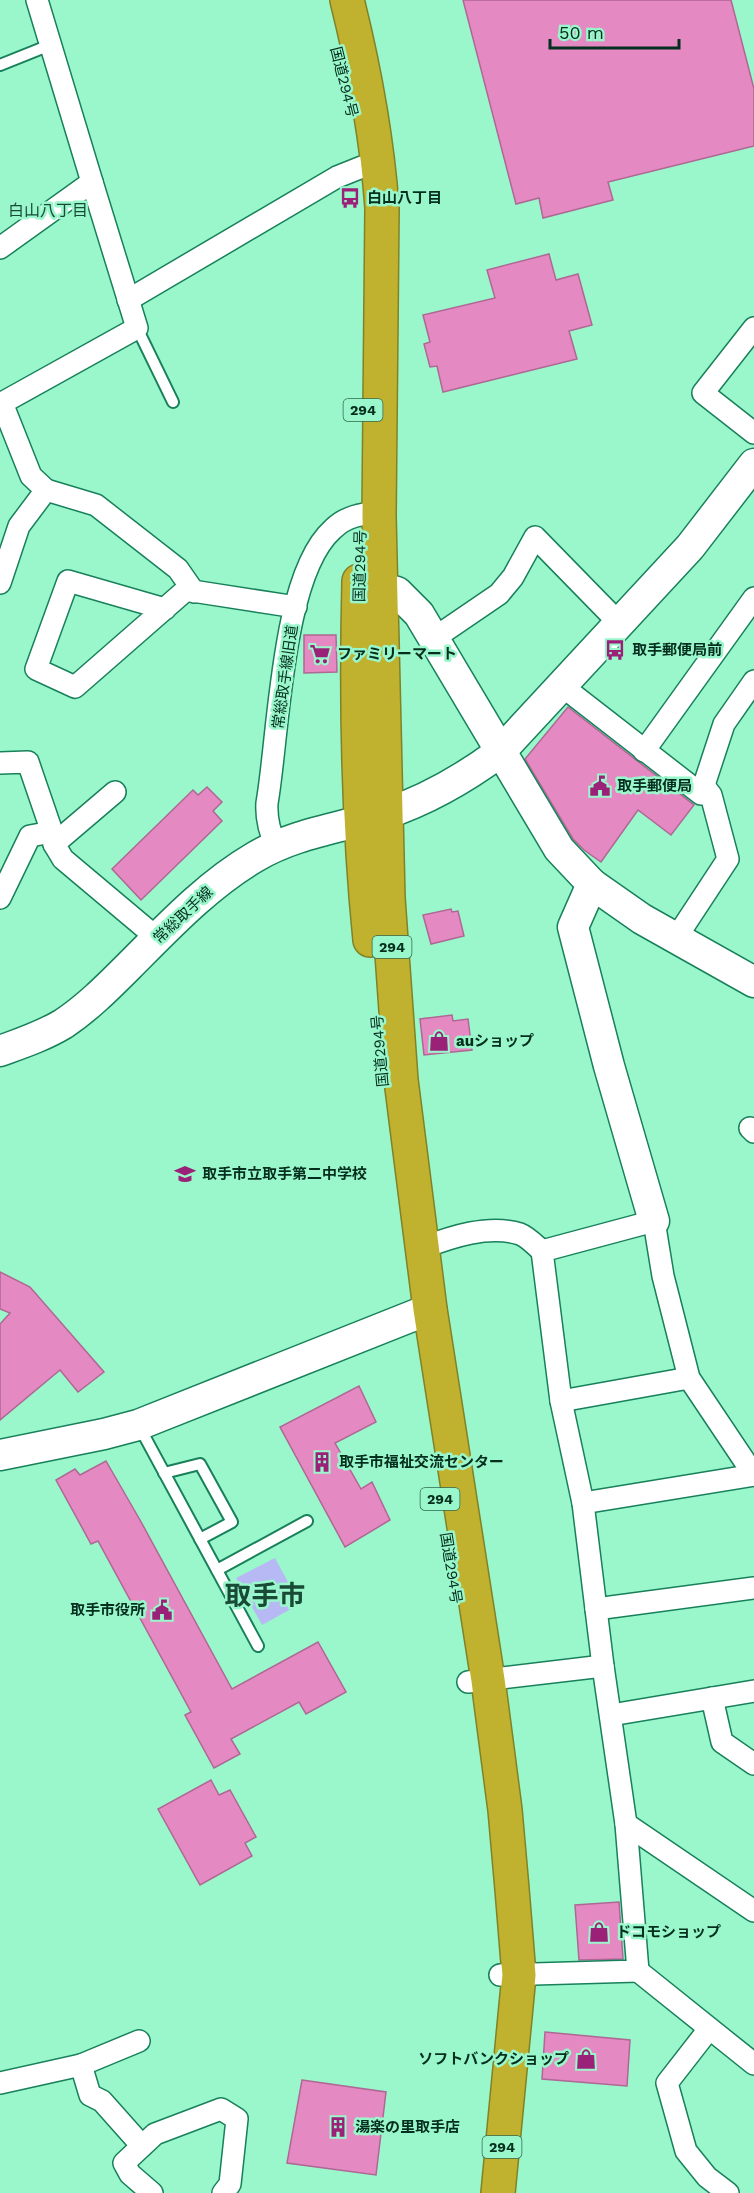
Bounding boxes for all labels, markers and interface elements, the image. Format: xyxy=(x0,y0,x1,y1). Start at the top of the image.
scale bar xyxy=(550,12,679,50)
text: 50 m xyxy=(559,22,604,43)
street label: 国道294号 xyxy=(327,45,361,119)
bus stop icon: 白山八丁目 xyxy=(338,186,362,210)
place label: 白山八丁目 xyxy=(367,189,442,207)
district label: 白山八丁目 xyxy=(8,201,88,220)
road number: 294 xyxy=(344,399,382,421)
street label: 国道294号 xyxy=(350,530,370,602)
street label: 常総取手線旧道 xyxy=(269,624,301,730)
bus stop icon: 取手郵便局前 xyxy=(603,638,627,662)
place label: 取手郵便局前 xyxy=(632,641,722,659)
supermarket icon: ファミリーマート xyxy=(308,642,332,666)
place label: ファミリーマート xyxy=(337,645,457,663)
public building icon: 取手郵便局 xyxy=(588,774,612,798)
place label: 取手郵便局 xyxy=(617,777,692,795)
street label: 常総取手線 xyxy=(149,883,217,947)
road number: 294 xyxy=(372,936,412,958)
street label: 国道294号 xyxy=(368,1014,392,1088)
shop icon: auショップ xyxy=(427,1029,451,1053)
place label: auショップ xyxy=(456,1032,534,1050)
school or university icon: 取手市立取手第二中学校 xyxy=(173,1162,197,1186)
place label: 取手市立取手第二中学校 xyxy=(202,1165,367,1183)
building icon: 取手市福祉交流センター xyxy=(310,1450,334,1474)
place label: 取手市福祉交流センター xyxy=(339,1453,504,1471)
road number: 294 xyxy=(420,1488,460,1510)
street label: 国道294号 xyxy=(436,1531,466,1605)
district label: 取手市 xyxy=(225,1580,306,1612)
public building icon: 取手市役所 xyxy=(150,1598,174,1622)
place label: 取手市役所 xyxy=(70,1601,145,1619)
shop icon: ドコモショップ xyxy=(587,1920,611,1944)
place label: ドコモショップ xyxy=(616,1923,721,1941)
shop icon: ソフトバンクショップ xyxy=(574,2047,598,2071)
place label: ソフトバンクショップ xyxy=(418,2050,569,2068)
building icon: 湯楽の里取手店 xyxy=(326,2115,350,2139)
place label: 湯楽の里取手店 xyxy=(355,2118,460,2136)
road number: 294 xyxy=(482,2136,522,2158)

